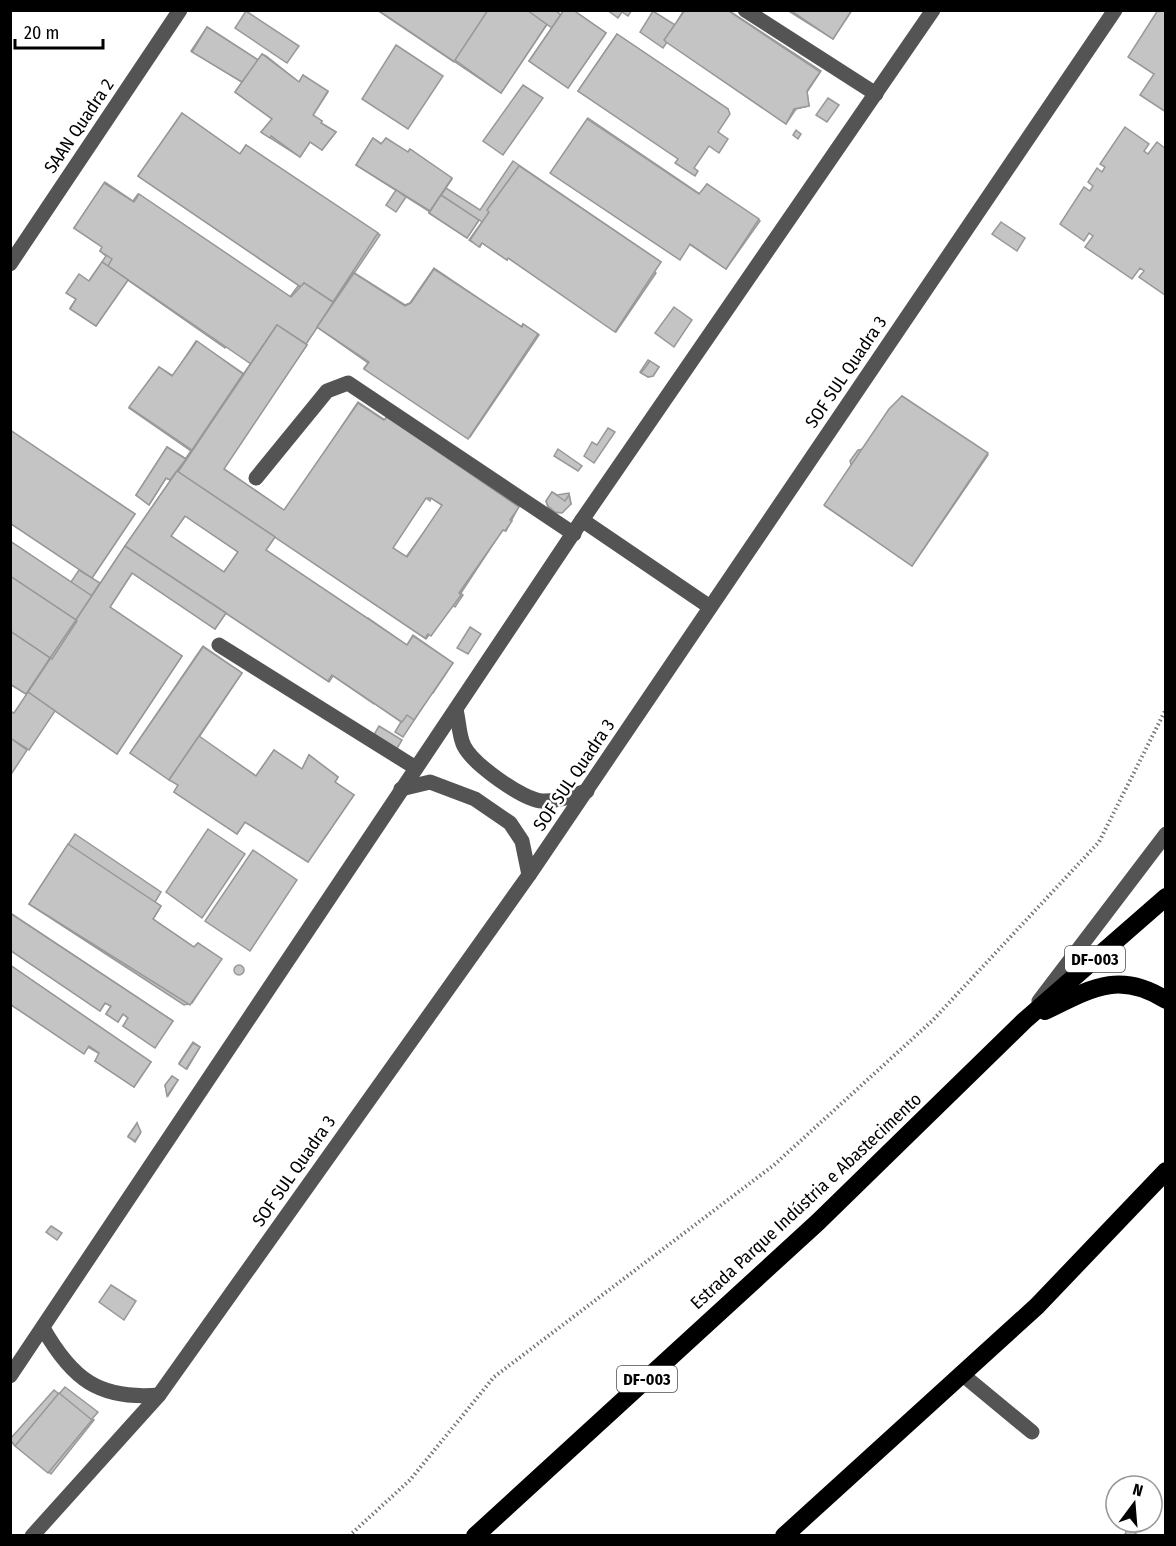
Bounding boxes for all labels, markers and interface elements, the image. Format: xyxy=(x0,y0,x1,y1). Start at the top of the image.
scale bar xyxy=(15,12,104,50)
text: 20 m xyxy=(24,22,59,44)
street label: SAAN Quadra 2 xyxy=(39,75,119,177)
street label: SOF SUL Quadra 3 xyxy=(800,312,892,432)
street label: SOF SUL Quadra 3 xyxy=(528,715,620,835)
road number: DF-003 xyxy=(1065,946,1125,972)
street label: Estrada Parque Indústria e Abastecimento xyxy=(686,1088,926,1314)
street label: SOF SUL Quadra 3 xyxy=(248,1111,340,1231)
road number: DF-003 xyxy=(617,1366,677,1392)
north arrow xyxy=(1104,1474,1164,1534)
text: N xyxy=(1131,1480,1145,1501)

